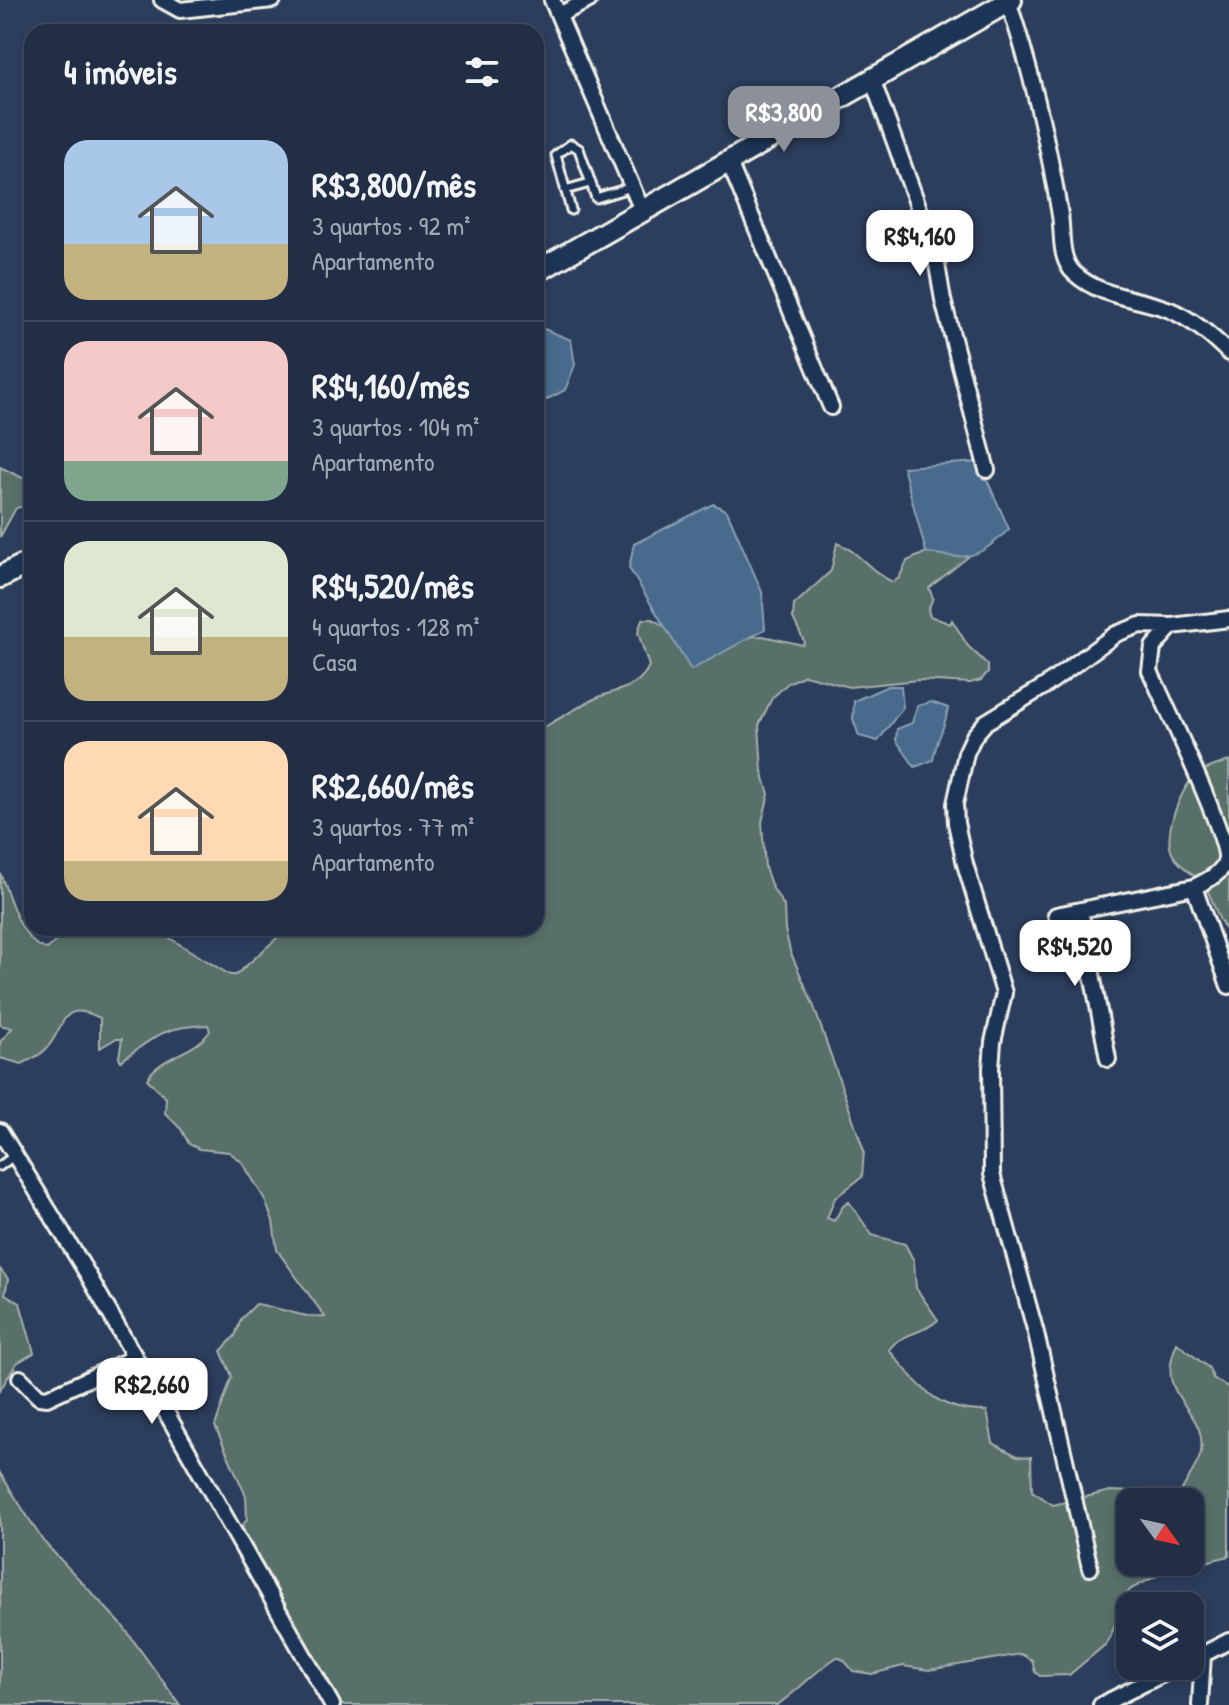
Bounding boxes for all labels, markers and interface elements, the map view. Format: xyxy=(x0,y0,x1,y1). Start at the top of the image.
text: 4 imóveis xyxy=(64,49,177,95)
icon: filters xyxy=(460,50,504,94)
pin: R$3,800 xyxy=(710,86,858,154)
text: R$3,800 xyxy=(746,94,822,129)
text: R$3,800/mês xyxy=(312,162,476,208)
icon: home xyxy=(128,172,224,268)
text: 3 quartos · 92 m² xyxy=(312,208,470,243)
pin: R$4,160 xyxy=(846,210,994,278)
text: R$4,160 xyxy=(884,218,956,253)
text: Apartamento xyxy=(312,243,434,278)
text: R$4,160/mês xyxy=(312,363,470,409)
icon: home xyxy=(128,373,224,469)
text: 3 quartos · 104 m² xyxy=(312,409,479,444)
text: Apartamento xyxy=(312,444,434,479)
text: R$4,520/mês xyxy=(312,563,474,609)
icon: home xyxy=(128,573,224,669)
text: 4 quartos · 128 m² xyxy=(312,609,479,644)
text: Casa xyxy=(312,644,357,679)
text: R$2,660/mês xyxy=(312,763,474,809)
icon: home xyxy=(128,773,224,869)
text: 3 quartos · 77 m² xyxy=(312,809,474,844)
text: Apartamento xyxy=(312,844,434,879)
pin: R$4,520 xyxy=(1001,920,1149,988)
text: R$4,520 xyxy=(1038,928,1112,963)
pin: R$2,660 xyxy=(78,1358,226,1426)
text: R$2,660 xyxy=(115,1366,189,1401)
north arrow xyxy=(1116,1488,1204,1576)
map controls xyxy=(1116,1488,1204,1680)
button: layers xyxy=(1116,1592,1204,1680)

